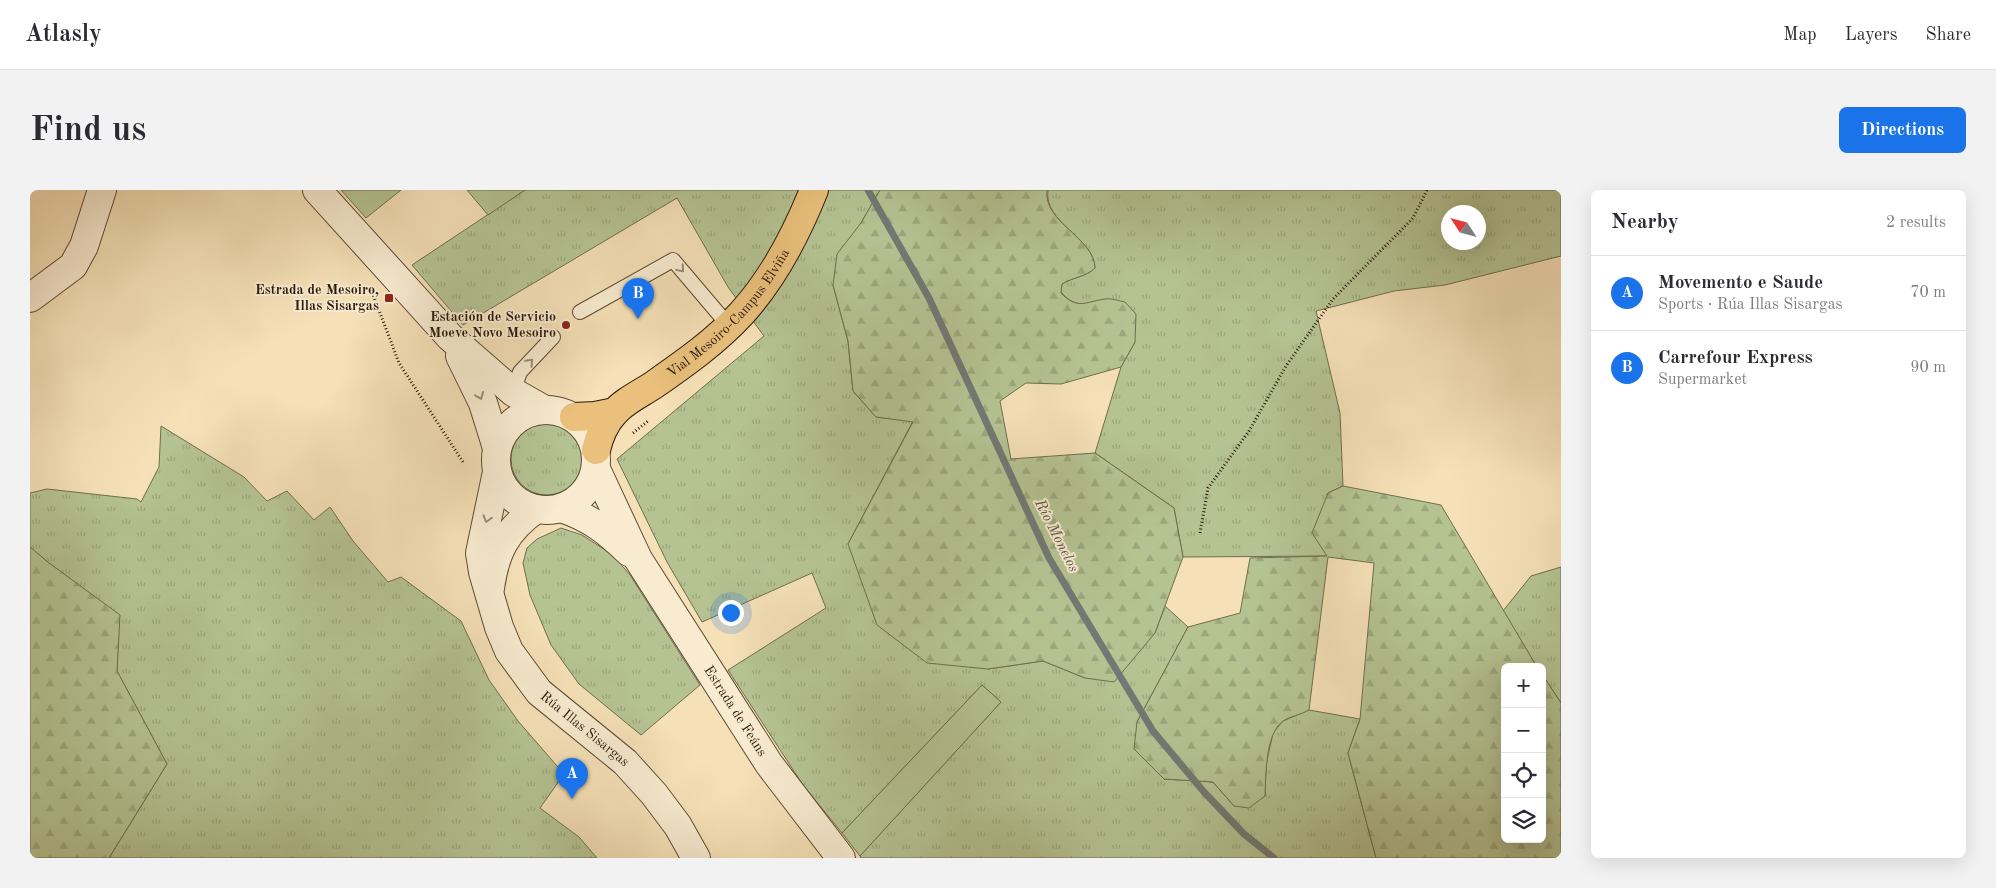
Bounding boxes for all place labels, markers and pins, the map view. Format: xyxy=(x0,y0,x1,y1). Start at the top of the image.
pin: B xyxy=(622,278,654,319)
place label: Estrada de Mesoiro, Illas Sisargas xyxy=(255,283,379,313)
marker: Estrada de Mesoiro, Illas Sisargas xyxy=(383,292,395,304)
place label: Estación de Servicio Moeve Novo Mesoiro xyxy=(429,310,556,340)
marker: Estación de Servicio Moeve Novo Mesoiro xyxy=(560,319,572,331)
pin: A xyxy=(556,758,588,799)

